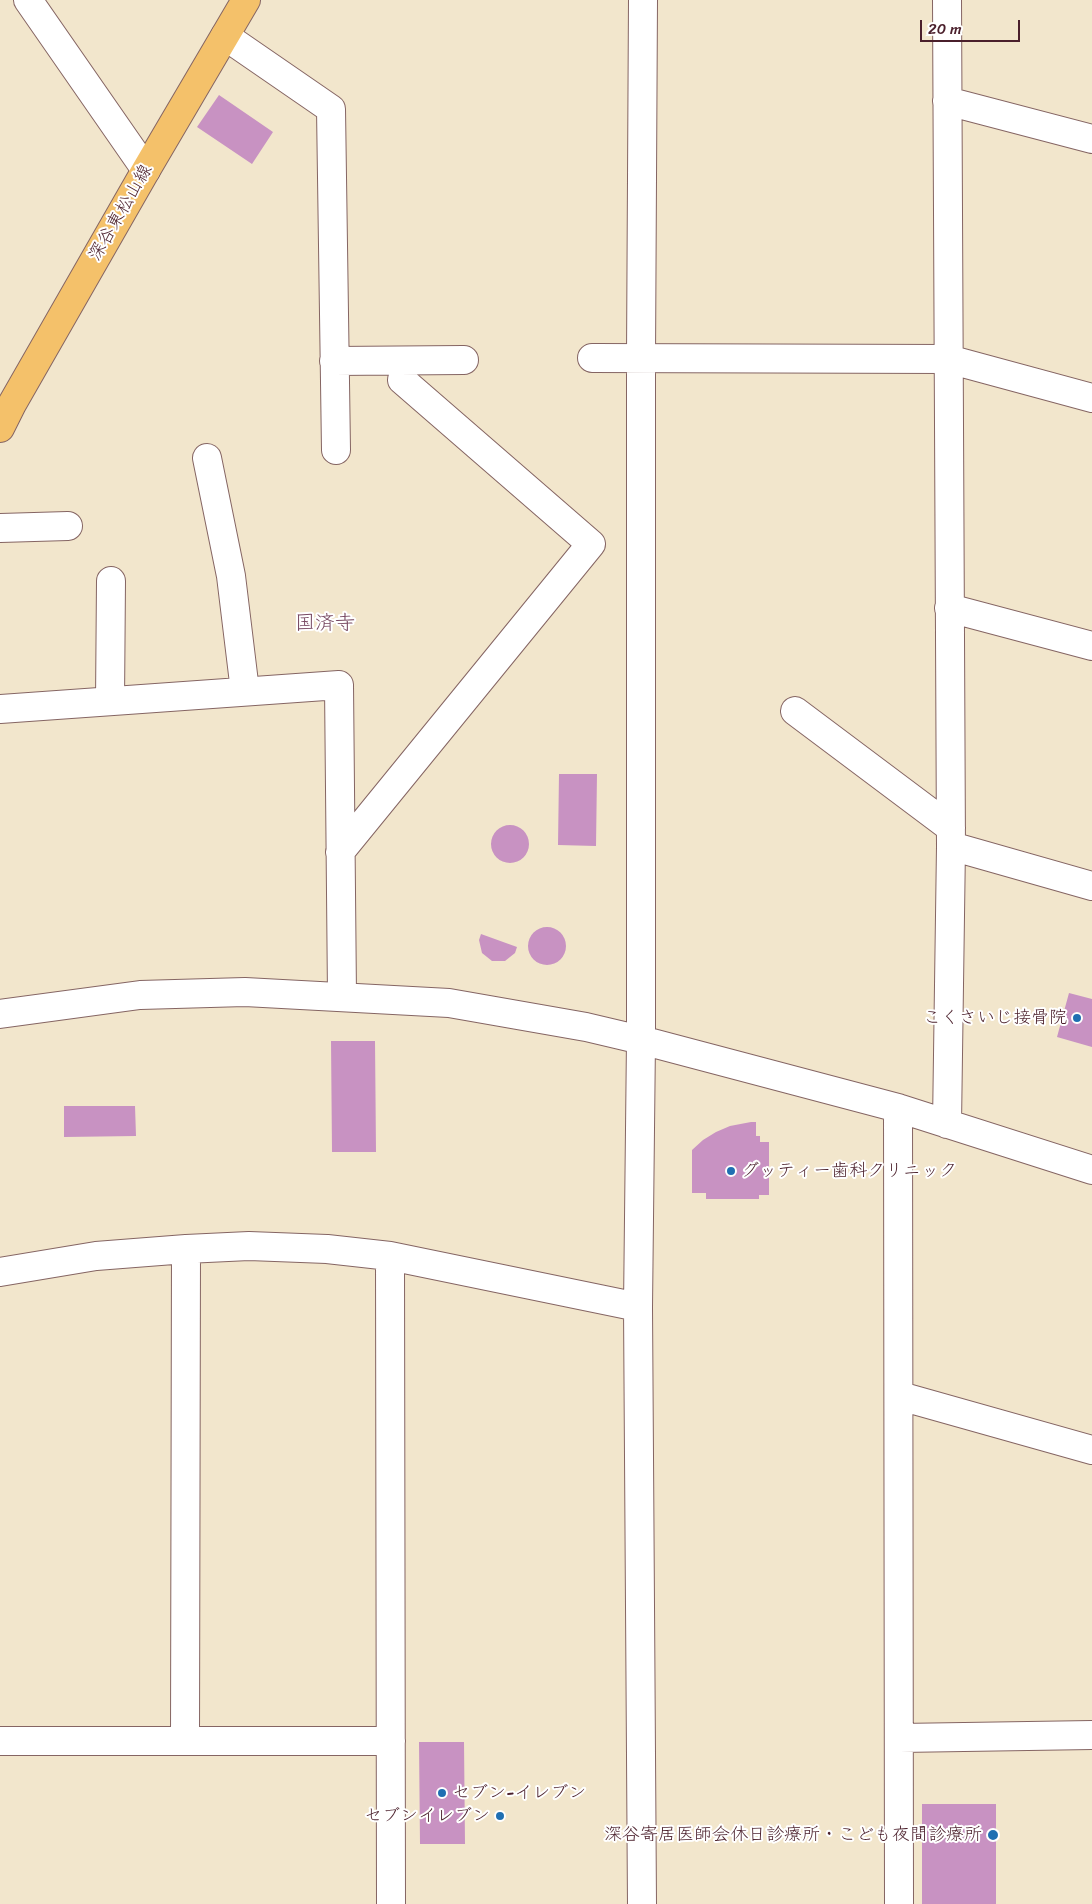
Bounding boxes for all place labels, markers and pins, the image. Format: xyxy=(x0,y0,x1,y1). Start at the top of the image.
place label: こくさいじ接骨院 xyxy=(923,1007,1067,1029)
marker: こくさいじ接骨院 xyxy=(1071,1012,1083,1024)
place label: グッティー歯科クリニック xyxy=(741,1160,957,1182)
marker: グッティー歯科クリニック xyxy=(725,1165,737,1177)
place label: セブン-イレブン xyxy=(452,1782,586,1804)
marker: セブン-イレブン xyxy=(436,1787,448,1799)
place label: セブンイレブン xyxy=(364,1805,490,1827)
marker: セブンイレブン xyxy=(494,1810,506,1822)
place label: 深谷寄居医師会休日診療所・こども夜間診療所 xyxy=(604,1824,982,1846)
marker: 深谷寄居医師会休日診療所・こども夜間診療所 xyxy=(986,1828,1000,1842)

